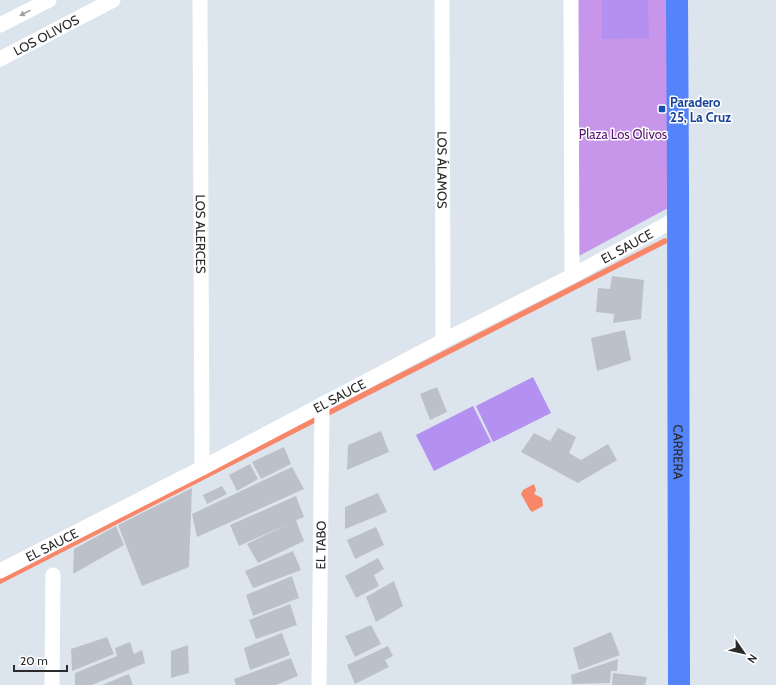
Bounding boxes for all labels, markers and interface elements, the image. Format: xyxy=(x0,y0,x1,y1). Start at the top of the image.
one-way arrow xyxy=(19,9,30,16)
street label: LOS OLIVOS xyxy=(10,11,82,59)
place label: Paradero 25, La Cruz xyxy=(670,94,731,125)
marker: Paradero 25, La Cruz xyxy=(657,104,667,114)
park label: Plaza Los Olivos xyxy=(579,126,668,142)
street label: LOS ÁLAMOS xyxy=(434,131,451,209)
street label: LOS ALERCES xyxy=(193,194,209,274)
street label: EL SAUCE xyxy=(598,225,655,267)
street label: EL SAUCE xyxy=(311,375,368,416)
street label: CARRERA xyxy=(670,425,687,479)
street label: EL TABO xyxy=(312,521,329,569)
street label: EL SAUCE xyxy=(23,525,81,565)
north arrow xyxy=(724,633,764,673)
scale bar xyxy=(14,647,67,673)
text: N xyxy=(744,651,760,666)
text: 20 m xyxy=(20,653,48,668)

